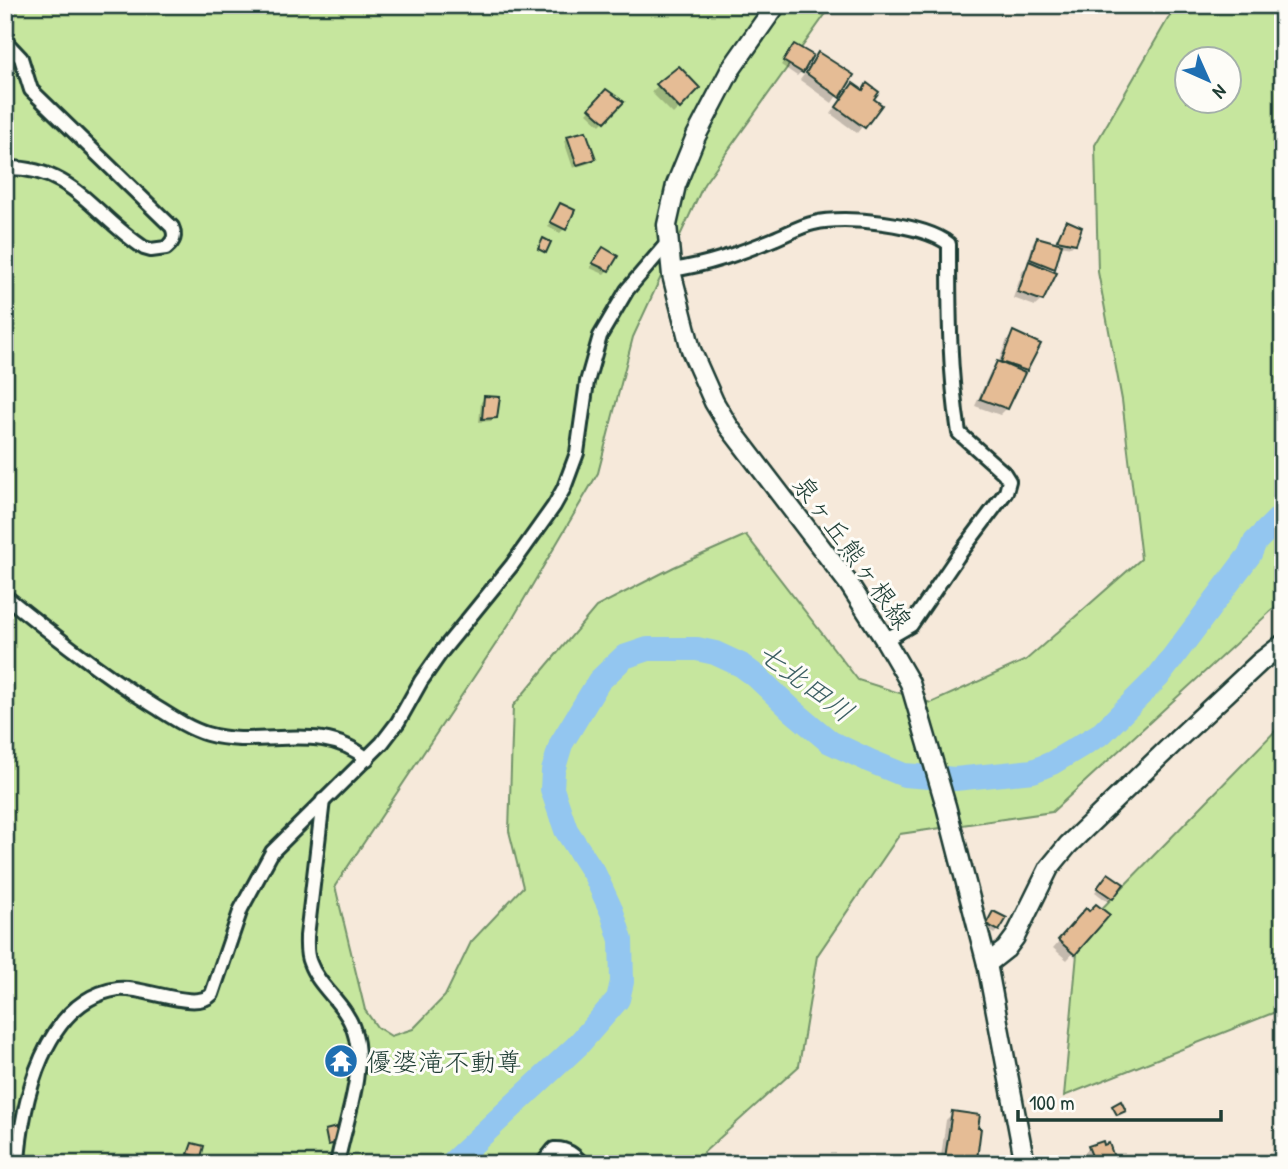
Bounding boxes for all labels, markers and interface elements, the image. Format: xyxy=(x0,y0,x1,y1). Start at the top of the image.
north arrow xyxy=(1172,46,1242,116)
text: N xyxy=(1207,79,1233,105)
street label: 泉ヶ丘熊ヶ根線 xyxy=(785,468,921,636)
water label: 七北田川 xyxy=(750,633,862,731)
temple icon: 優婆滝不動尊 xyxy=(322,1042,360,1080)
place label: 優婆滝不動尊 xyxy=(366,1044,522,1079)
scale bar xyxy=(1018,1078,1222,1122)
text: 100 m xyxy=(1029,1088,1075,1117)

